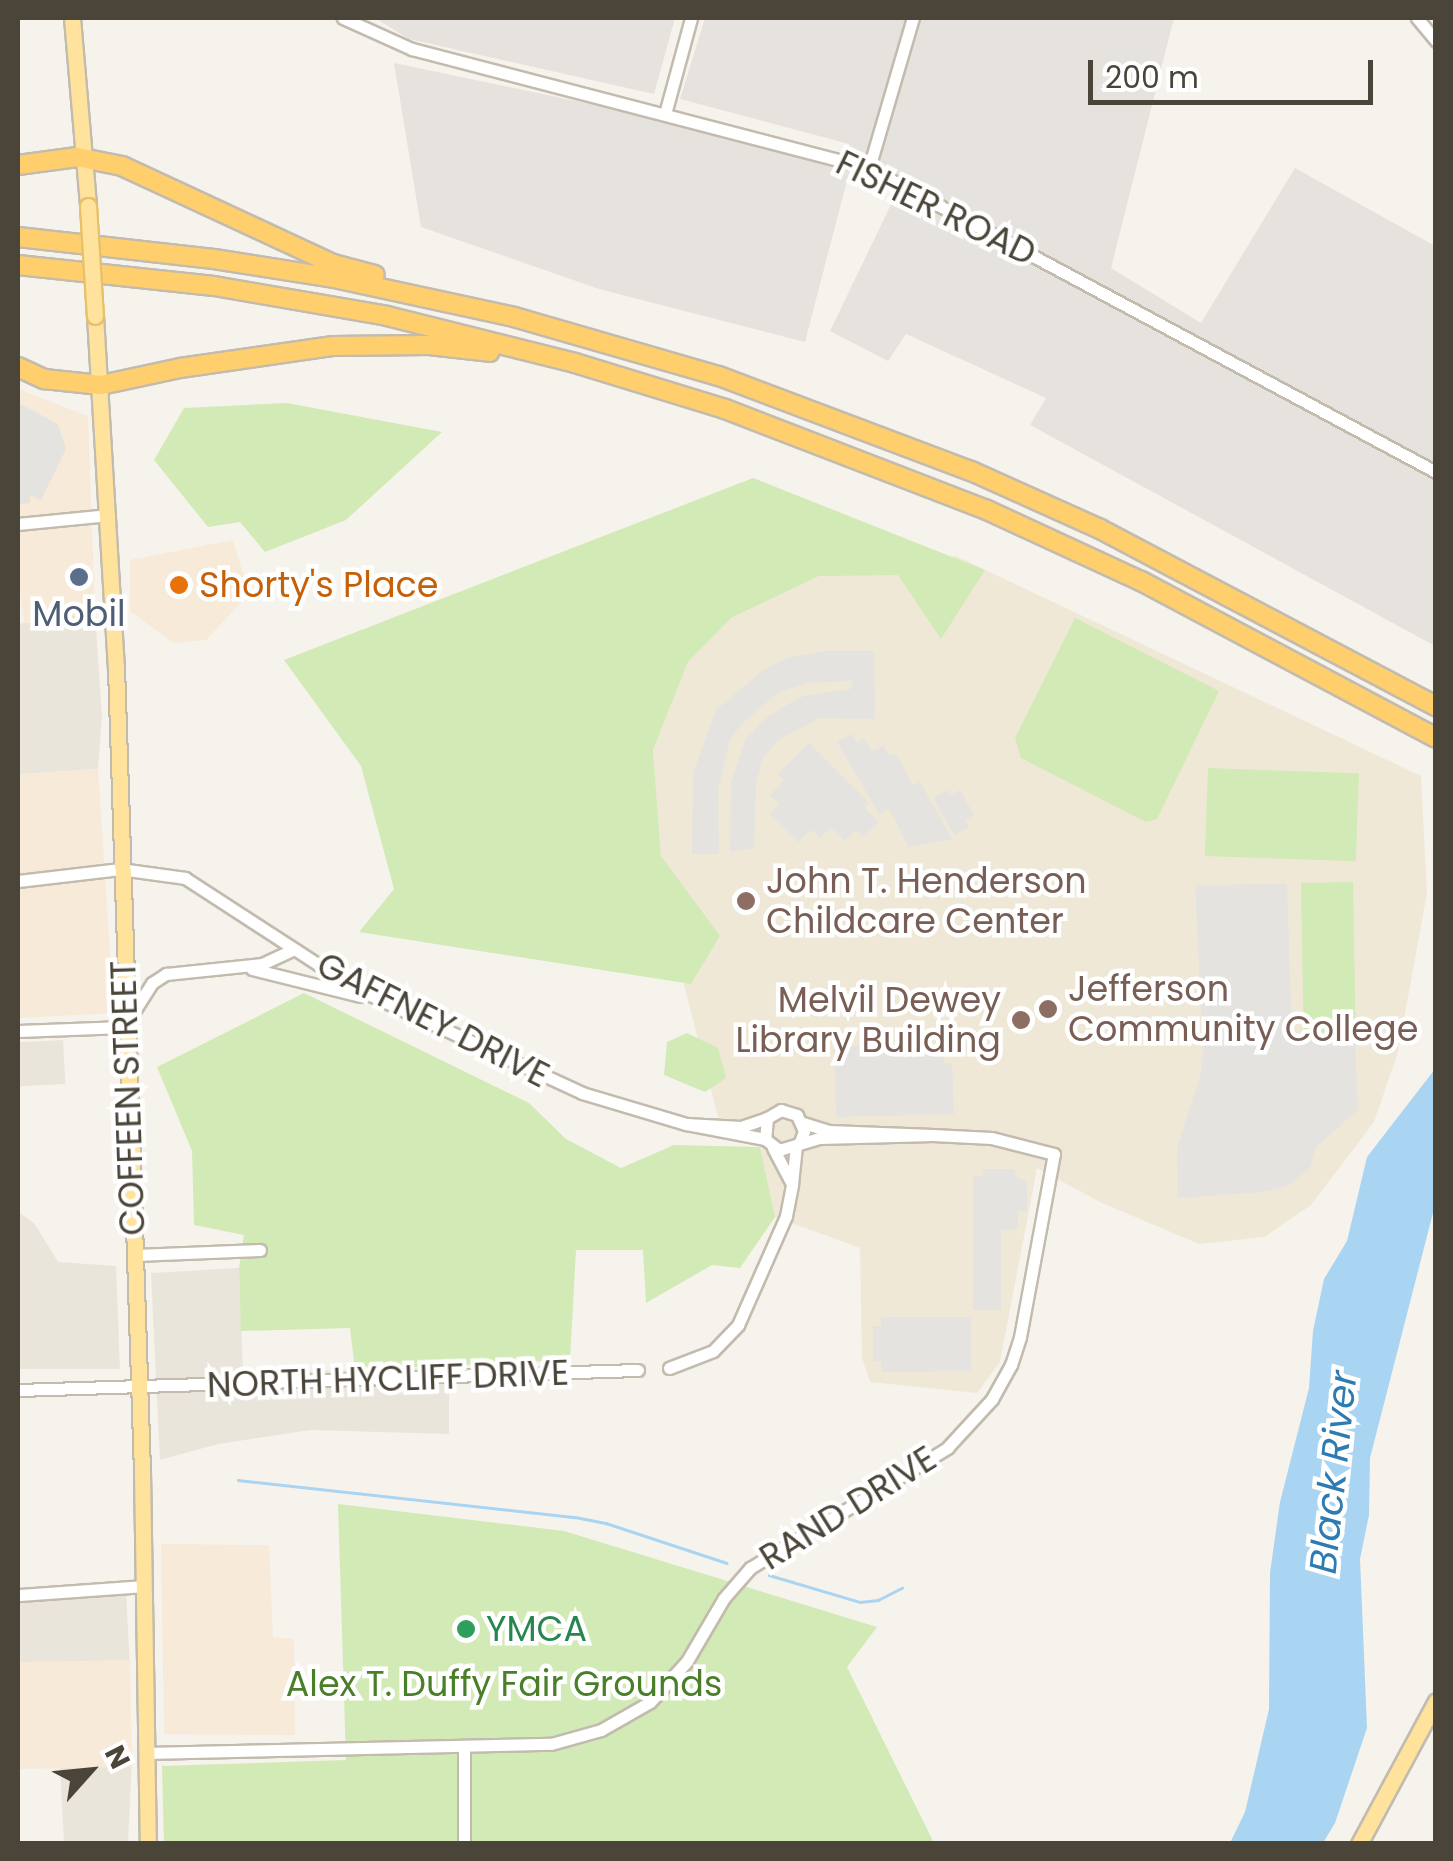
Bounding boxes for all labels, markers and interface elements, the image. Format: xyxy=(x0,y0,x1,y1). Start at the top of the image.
scale bar xyxy=(1093,40,1378,102)
text: 200 m xyxy=(1105,56,1199,99)
street label: FISHER ROAD xyxy=(829,142,1043,274)
place label: Shorty's Place xyxy=(199,564,439,606)
marker: Mobil xyxy=(68,566,90,588)
marker: Shorty's Place xyxy=(168,574,190,596)
place label: Mobil xyxy=(32,593,126,635)
place label: John T. Henderson Childcare Center xyxy=(766,860,1087,942)
marker: John T. Henderson Childcare Center xyxy=(735,890,757,912)
street label: GAFFNEY DRIVE xyxy=(310,943,556,1097)
street label: COFFEEN STREET xyxy=(102,960,154,1236)
place label: Jefferson Community College xyxy=(1068,968,1418,1050)
place label: Melvil Dewey Library Building xyxy=(735,979,1001,1061)
marker: Jefferson Community College xyxy=(1037,998,1059,1020)
marker: Melvil Dewey Library Building xyxy=(1010,1009,1032,1031)
street label: NORTH HYCLIFF DRIVE xyxy=(206,1352,570,1406)
water label: Black River xyxy=(1300,1368,1366,1576)
street label: RAND DRIVE xyxy=(752,1437,944,1579)
place label: YMCA xyxy=(486,1608,587,1650)
marker: YMCA xyxy=(455,1618,477,1640)
park label: Alex T. Duffy Fair Grounds xyxy=(286,1663,722,1705)
north arrow xyxy=(40,1721,140,1821)
text: N xyxy=(95,1739,139,1775)

